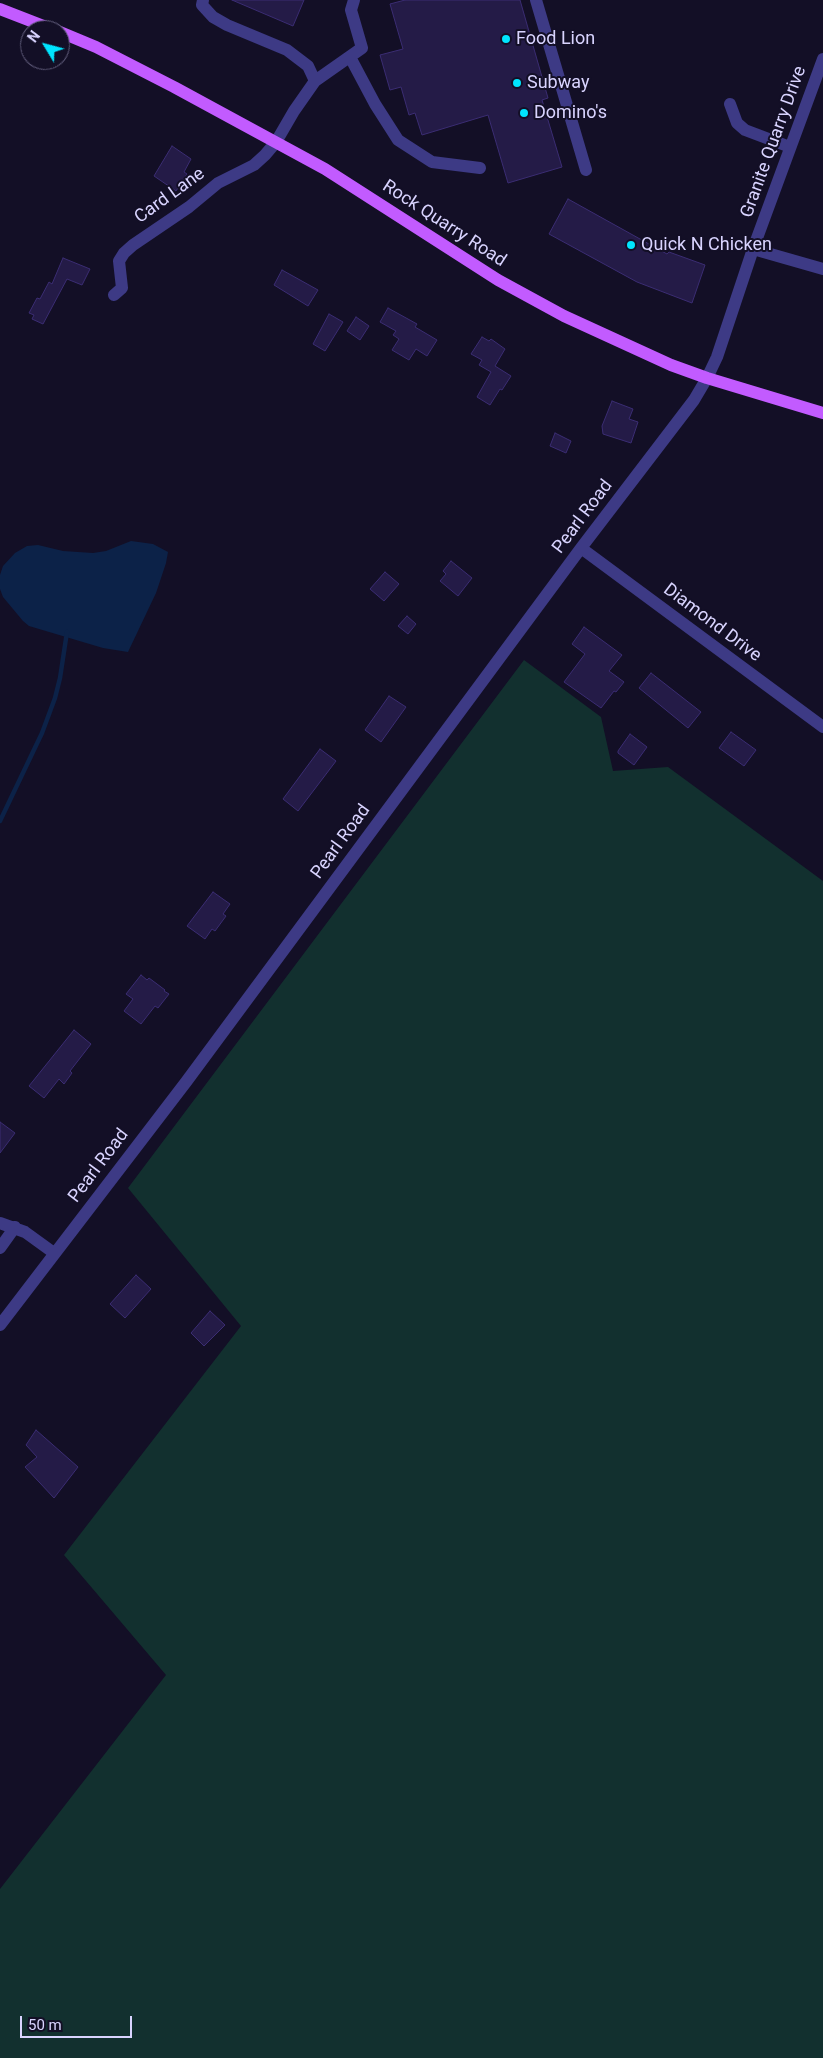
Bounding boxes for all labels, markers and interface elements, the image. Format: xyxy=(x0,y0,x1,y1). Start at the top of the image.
north arrow xyxy=(20,20,70,70)
text: N xyxy=(24,28,43,45)
place label: Food Lion xyxy=(516,28,595,50)
marker: Food Lion xyxy=(500,33,512,45)
street label: Granite Quarry Drive xyxy=(737,63,811,221)
place label: Subway xyxy=(527,72,589,94)
marker: Subway xyxy=(511,77,523,89)
place label: Domino's xyxy=(534,102,607,124)
marker: Domino's xyxy=(518,107,530,119)
street label: Card Lane xyxy=(131,163,209,229)
street label: Rock Quarry Road xyxy=(378,176,510,272)
place label: Quick N Chicken xyxy=(641,234,772,256)
marker: Quick N Chicken xyxy=(625,239,637,251)
street label: Pearl Road xyxy=(548,476,618,558)
street label: Diamond Drive xyxy=(659,579,765,667)
street label: Pearl Road xyxy=(307,801,375,883)
street label: Pearl Road xyxy=(64,1125,134,1207)
scale bar xyxy=(22,2006,135,2038)
text: 50 m xyxy=(28,2016,62,2034)

